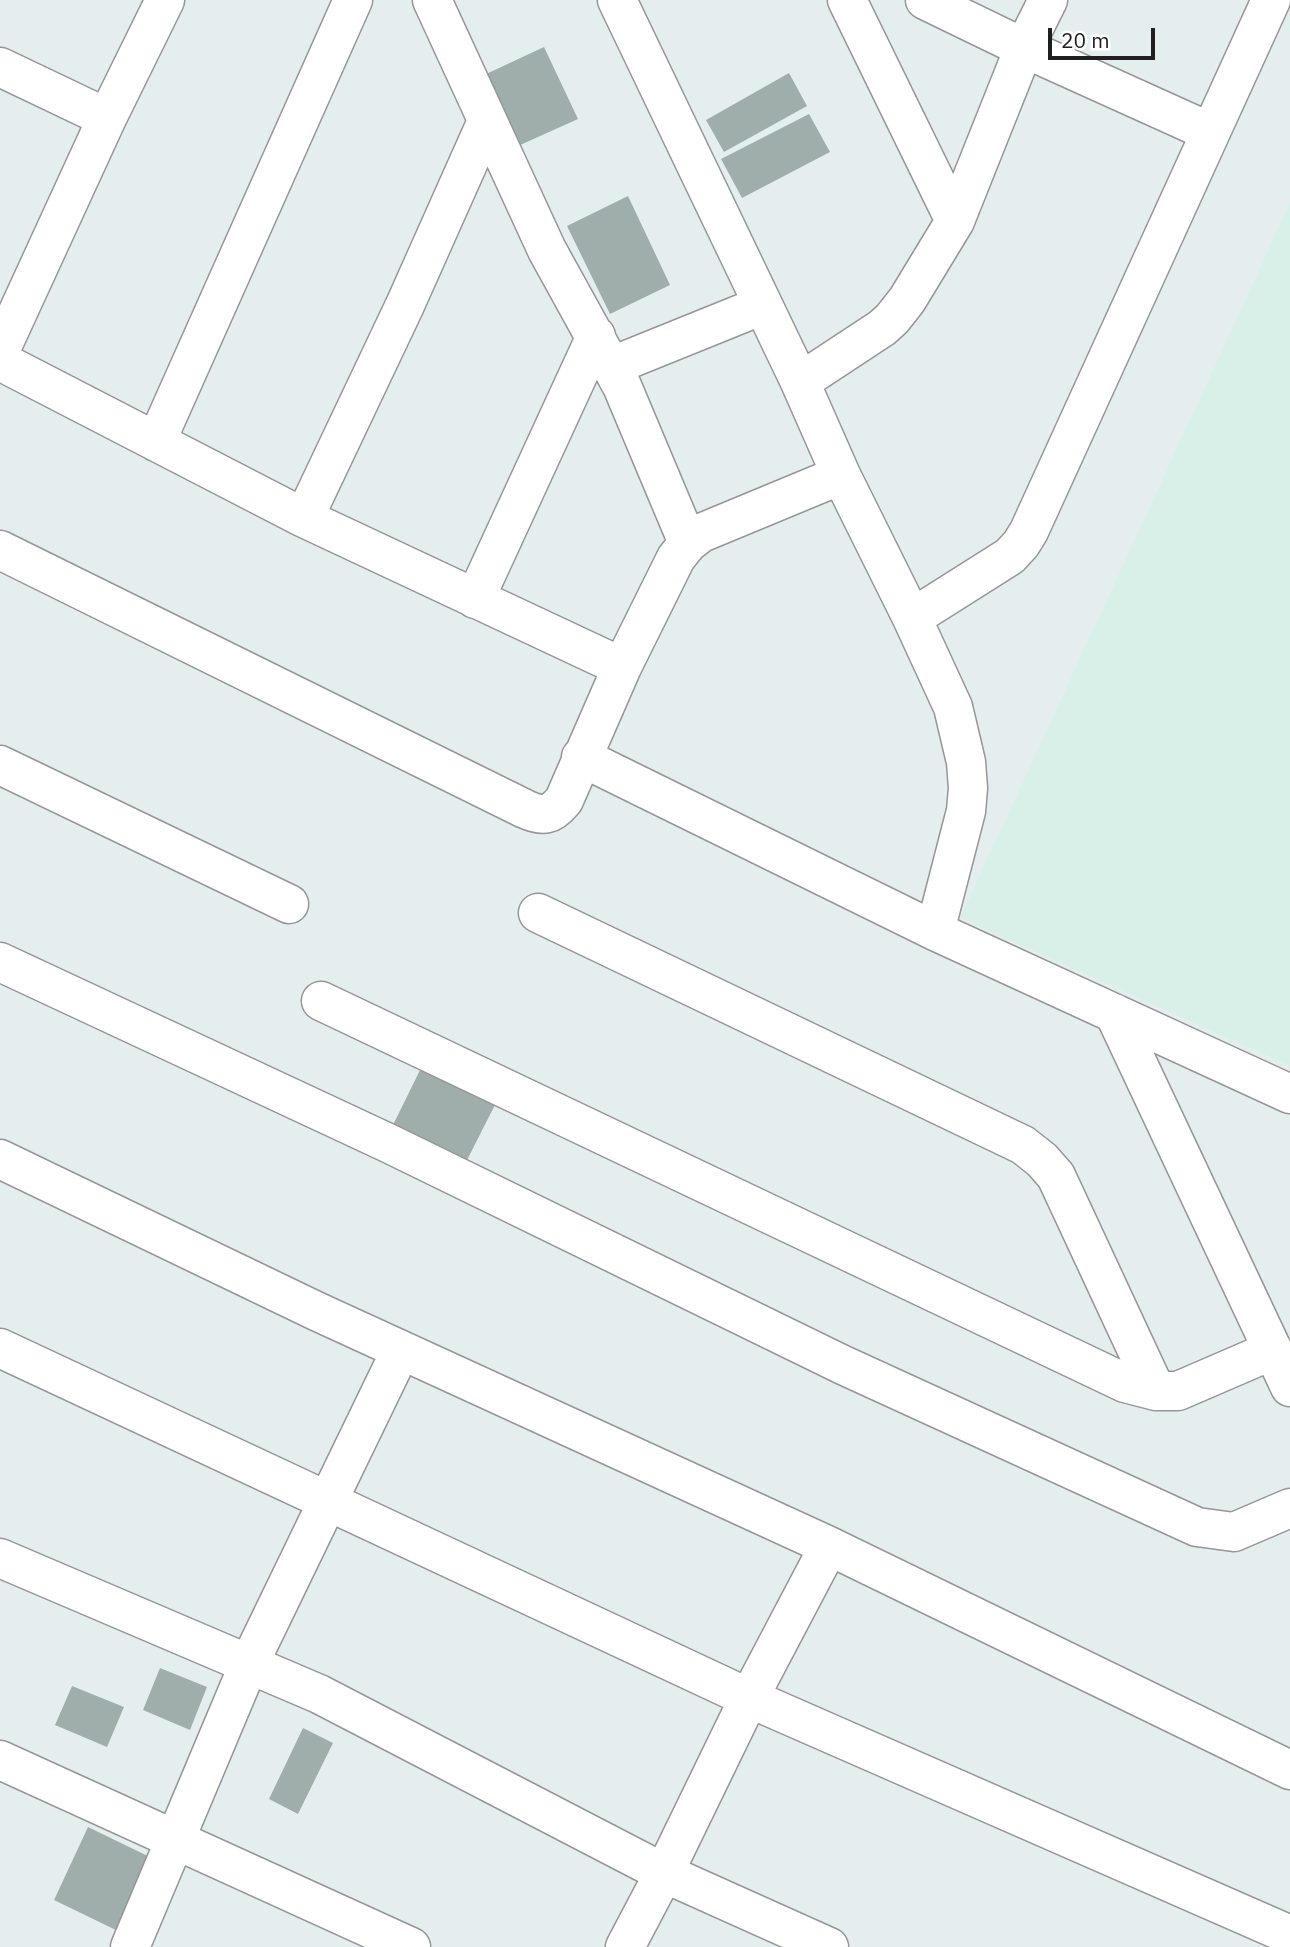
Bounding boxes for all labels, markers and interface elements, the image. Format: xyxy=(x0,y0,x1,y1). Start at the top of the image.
scale bar xyxy=(1052,14,1159,58)
text: 20 m xyxy=(1061,26,1110,54)

